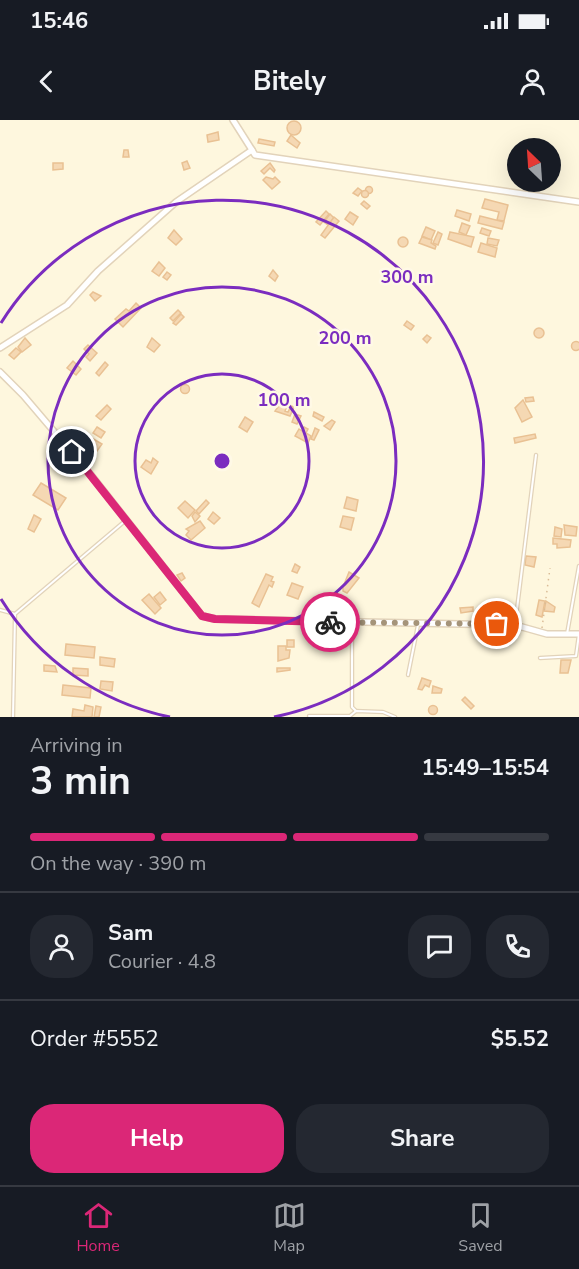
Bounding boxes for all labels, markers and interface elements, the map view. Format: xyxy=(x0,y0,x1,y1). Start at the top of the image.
text: 15:46 xyxy=(30,6,88,36)
text: Bitely xyxy=(253,63,326,100)
icon: back xyxy=(30,65,63,98)
icon: person xyxy=(516,65,549,98)
north arrow xyxy=(507,138,561,192)
map controls xyxy=(507,138,561,192)
text: 300 m xyxy=(380,265,434,289)
text: 200 m xyxy=(318,326,372,350)
text: 100 m xyxy=(257,388,311,412)
pin xyxy=(46,426,97,477)
icon: home xyxy=(55,435,88,468)
centre of rings xyxy=(212,451,232,471)
courier xyxy=(300,592,360,652)
pin xyxy=(471,598,522,649)
icon: bike xyxy=(314,606,347,639)
icon: bag xyxy=(480,607,513,640)
text: Arriving in xyxy=(30,732,123,759)
text: 15:49–15:54 xyxy=(421,753,549,783)
text: 3 min xyxy=(30,755,131,808)
text: On the way · 390 m xyxy=(30,850,206,877)
button: person xyxy=(30,915,93,978)
button: chat xyxy=(408,915,471,978)
button: phone xyxy=(486,915,549,978)
text: Sam xyxy=(108,918,153,948)
text: Courier · 4.8 xyxy=(108,948,216,975)
text: Order #5552 xyxy=(30,1024,159,1054)
text: $5.52 xyxy=(491,1024,549,1054)
button: Help xyxy=(30,1104,284,1173)
button: Share xyxy=(296,1104,549,1173)
tab: Home xyxy=(76,1199,120,1257)
tab: Map xyxy=(273,1199,306,1257)
tab: Saved xyxy=(458,1199,503,1257)

